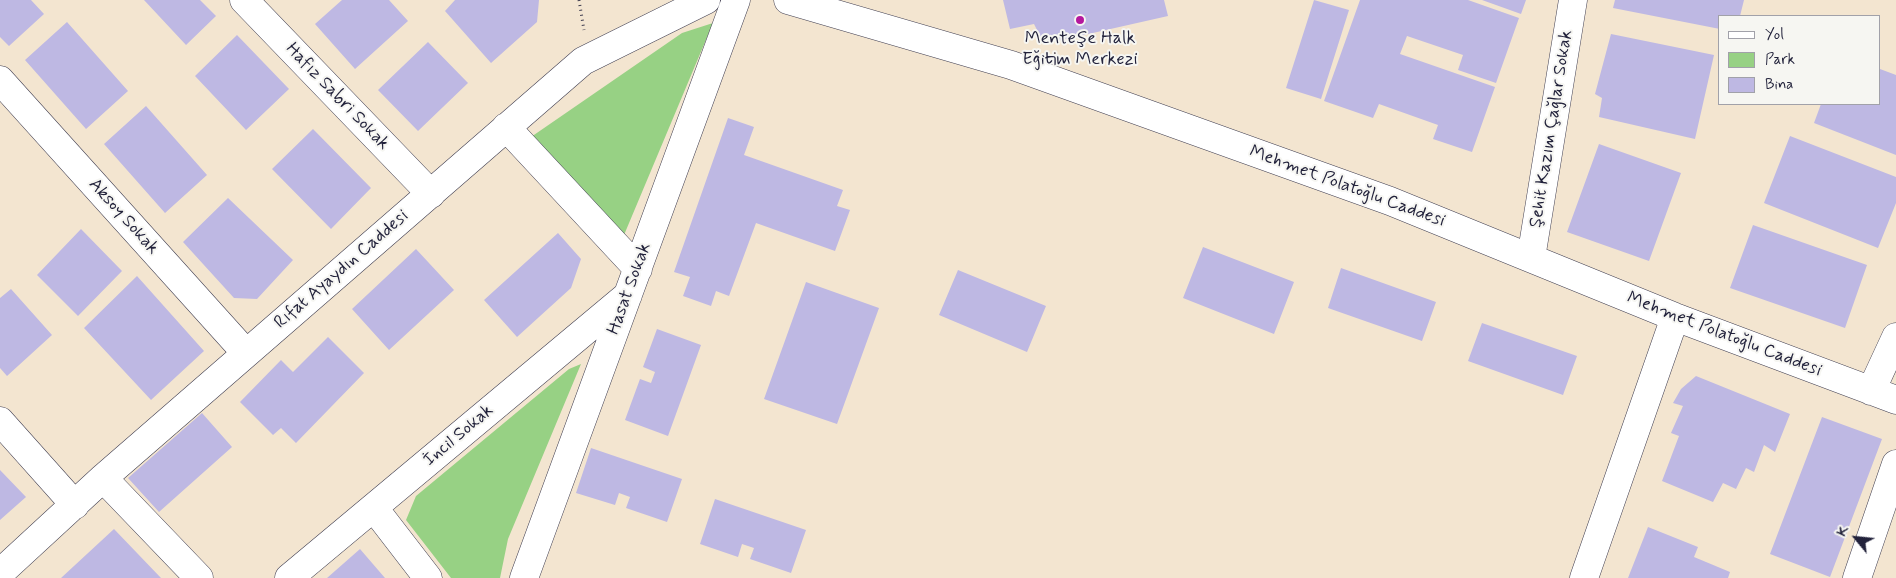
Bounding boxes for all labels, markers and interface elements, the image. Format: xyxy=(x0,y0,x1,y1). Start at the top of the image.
marker: Menteşe Halk Eğitim Merkezi xyxy=(1074,14,1086,26)
legend xyxy=(1718,15,1881,105)
text: Yol xyxy=(1765,25,1784,45)
place label: Menteşe Halk Eğitim Merkezi xyxy=(1022,28,1138,70)
street label: Şehit Kazım Çağlar Sokak xyxy=(1526,29,1578,229)
street label: Hafız Sabri Sokak xyxy=(280,39,394,155)
text: Park xyxy=(1765,50,1795,70)
text: Bina xyxy=(1765,75,1793,95)
street label: Mehmet Polatoğlu Caddesi xyxy=(1246,141,1448,233)
street label: Aksoy Sokak xyxy=(83,174,163,260)
street label: Rıfat Ayaydın Caddesi xyxy=(271,206,413,334)
street label: Hasat Sokak xyxy=(603,240,657,338)
street label: Mehmet Polatoğlu Caddesi xyxy=(1623,288,1825,382)
street label: İncil Sokak xyxy=(420,400,498,472)
north arrow xyxy=(1831,513,1881,563)
text: K xyxy=(1832,522,1853,540)

